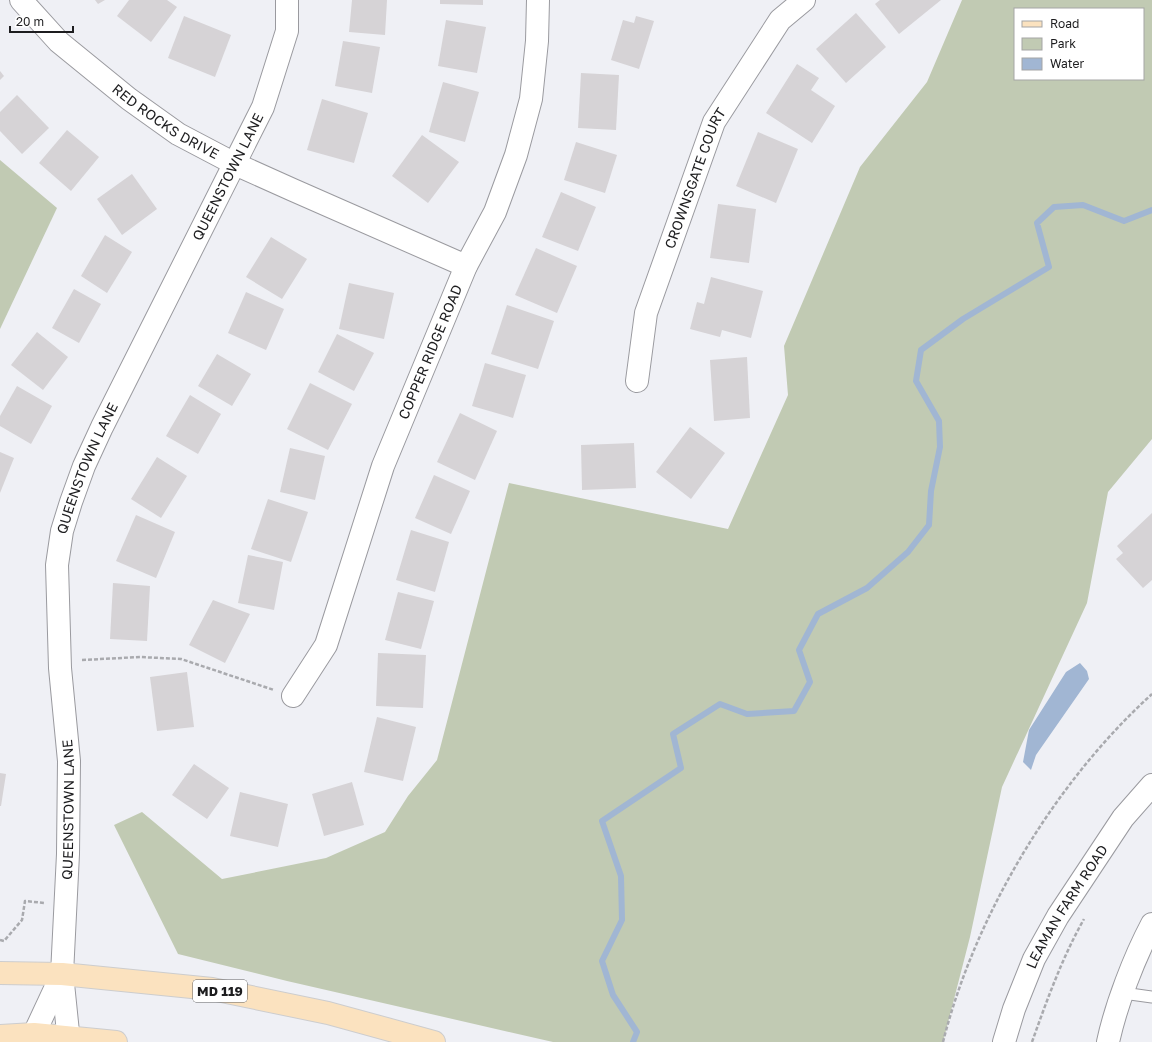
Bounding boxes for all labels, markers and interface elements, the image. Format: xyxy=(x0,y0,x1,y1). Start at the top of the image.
scale bar xyxy=(10,8,73,34)
legend xyxy=(1014,8,1144,80)
text: 20 m xyxy=(16,14,44,29)
text: Road xyxy=(1050,16,1079,31)
text: Park xyxy=(1050,36,1076,51)
text: Water xyxy=(1050,56,1084,71)
street label: RED ROCKS DRIVE xyxy=(109,80,222,162)
street label: CROWNSGATE COURT xyxy=(661,104,729,251)
street label: QUEENSTOWN LANE xyxy=(188,110,267,243)
street label: COPPER RIDGE ROAD xyxy=(394,282,465,422)
street label: QUEENSTOWN LANE xyxy=(53,400,121,536)
street label: QUEENSTOWN LANE xyxy=(58,739,77,880)
street label: LEAMAN FARM ROAD xyxy=(1022,841,1111,971)
road number: MD 119 xyxy=(193,980,247,1002)

